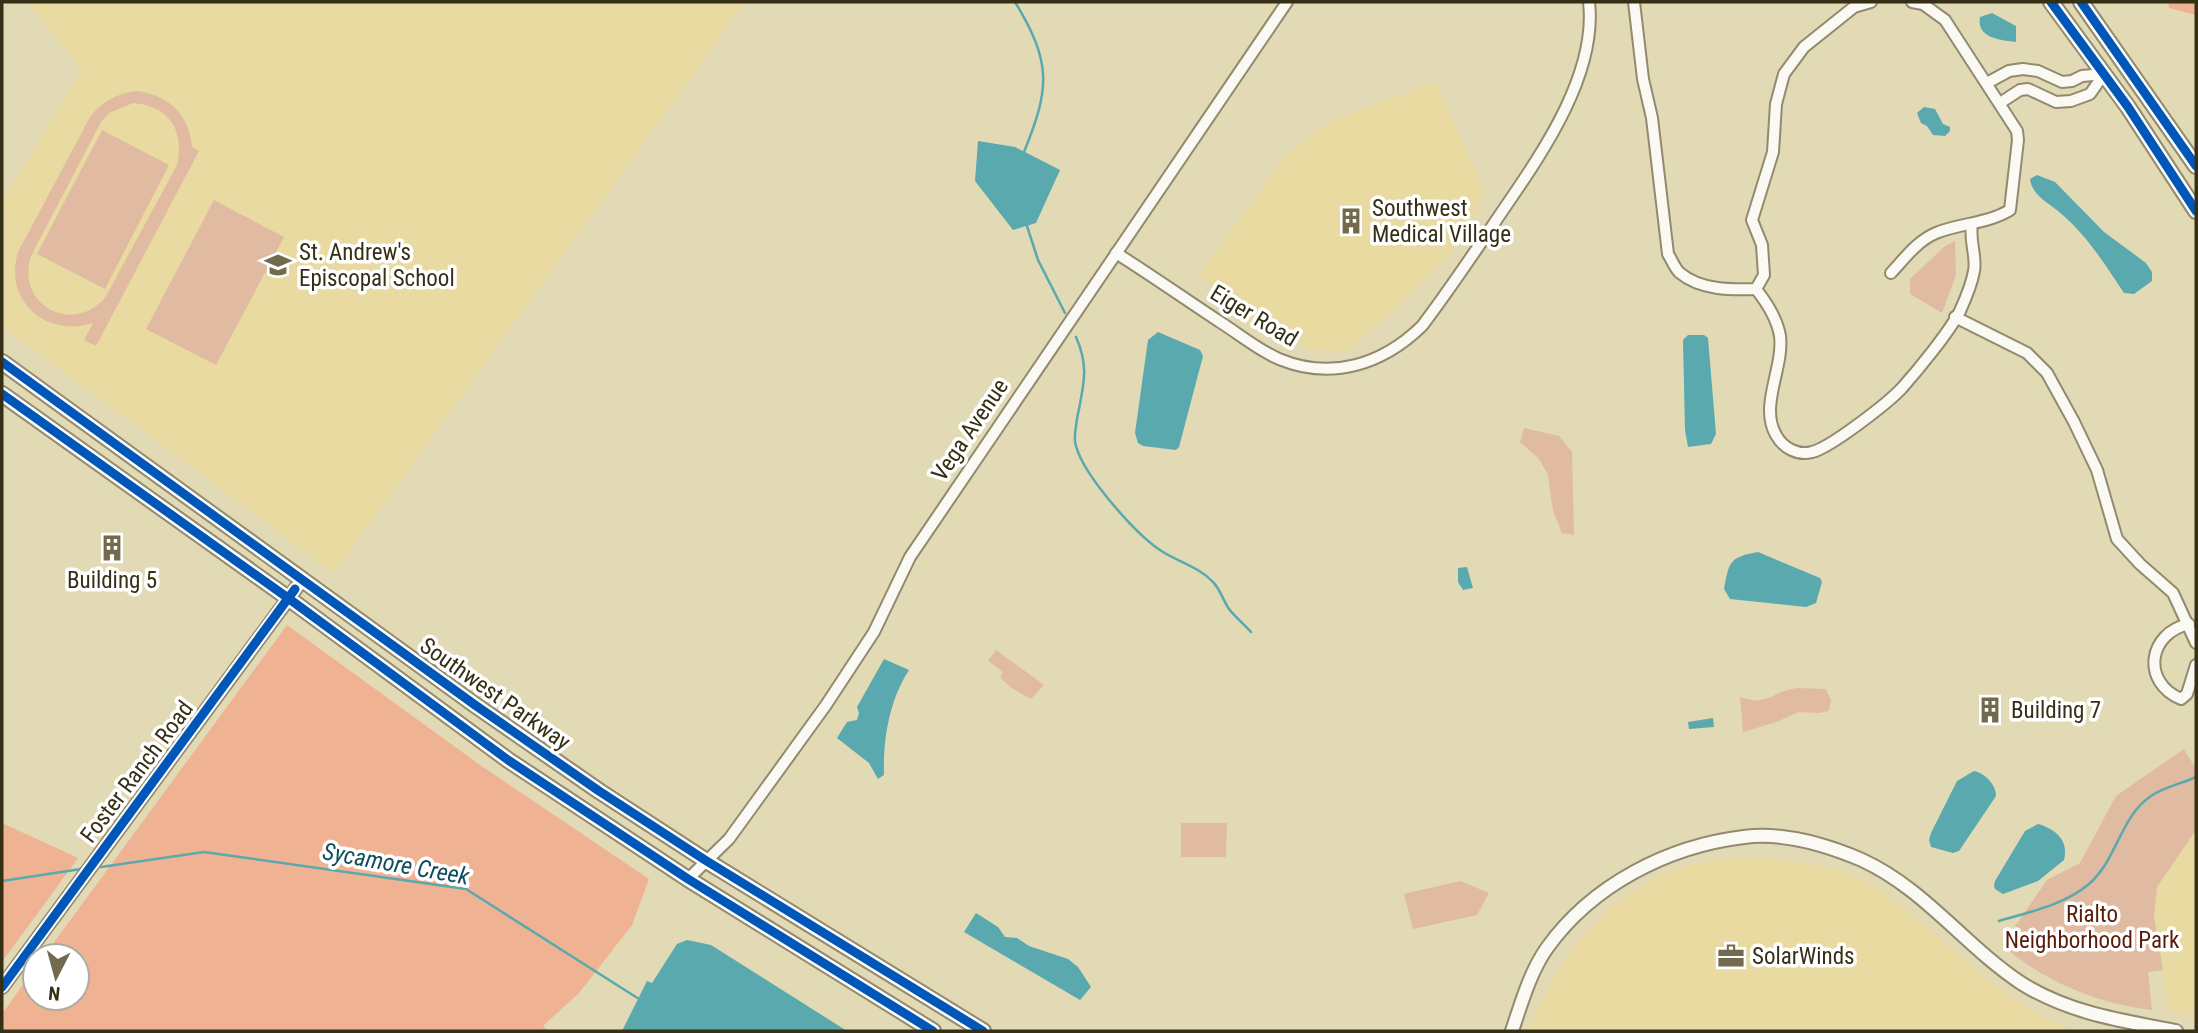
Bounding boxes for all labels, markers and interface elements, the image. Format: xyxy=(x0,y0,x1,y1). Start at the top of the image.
place label: Southwest Medical Village xyxy=(1372,195,1511,248)
building icon: Southwest Medical Village xyxy=(1336,206,1366,236)
place label: St. Andrew's Episcopal School xyxy=(299,239,455,292)
school or university icon: St. Andrew's Episcopal School xyxy=(263,250,293,280)
street label: Eiger Road xyxy=(1205,279,1303,353)
street label: Vega Avenue xyxy=(926,374,1014,486)
building icon: Building 5 xyxy=(97,533,127,563)
place label: Building 5 xyxy=(67,567,157,594)
street label: Southwest Parkway xyxy=(415,632,576,756)
building icon: Building 7 xyxy=(1975,695,2005,725)
street label: Foster Ranch Road xyxy=(75,696,199,848)
place label: Building 7 xyxy=(2011,697,2101,724)
water label: Sycamore Creek xyxy=(321,837,472,891)
park label: Rialto Neighborhood Park xyxy=(2005,901,2180,954)
office icon: SolarWinds xyxy=(1716,941,1746,971)
north arrow xyxy=(21,942,91,1012)
place label: SolarWinds xyxy=(1752,943,1855,970)
text: N xyxy=(47,981,61,1005)

